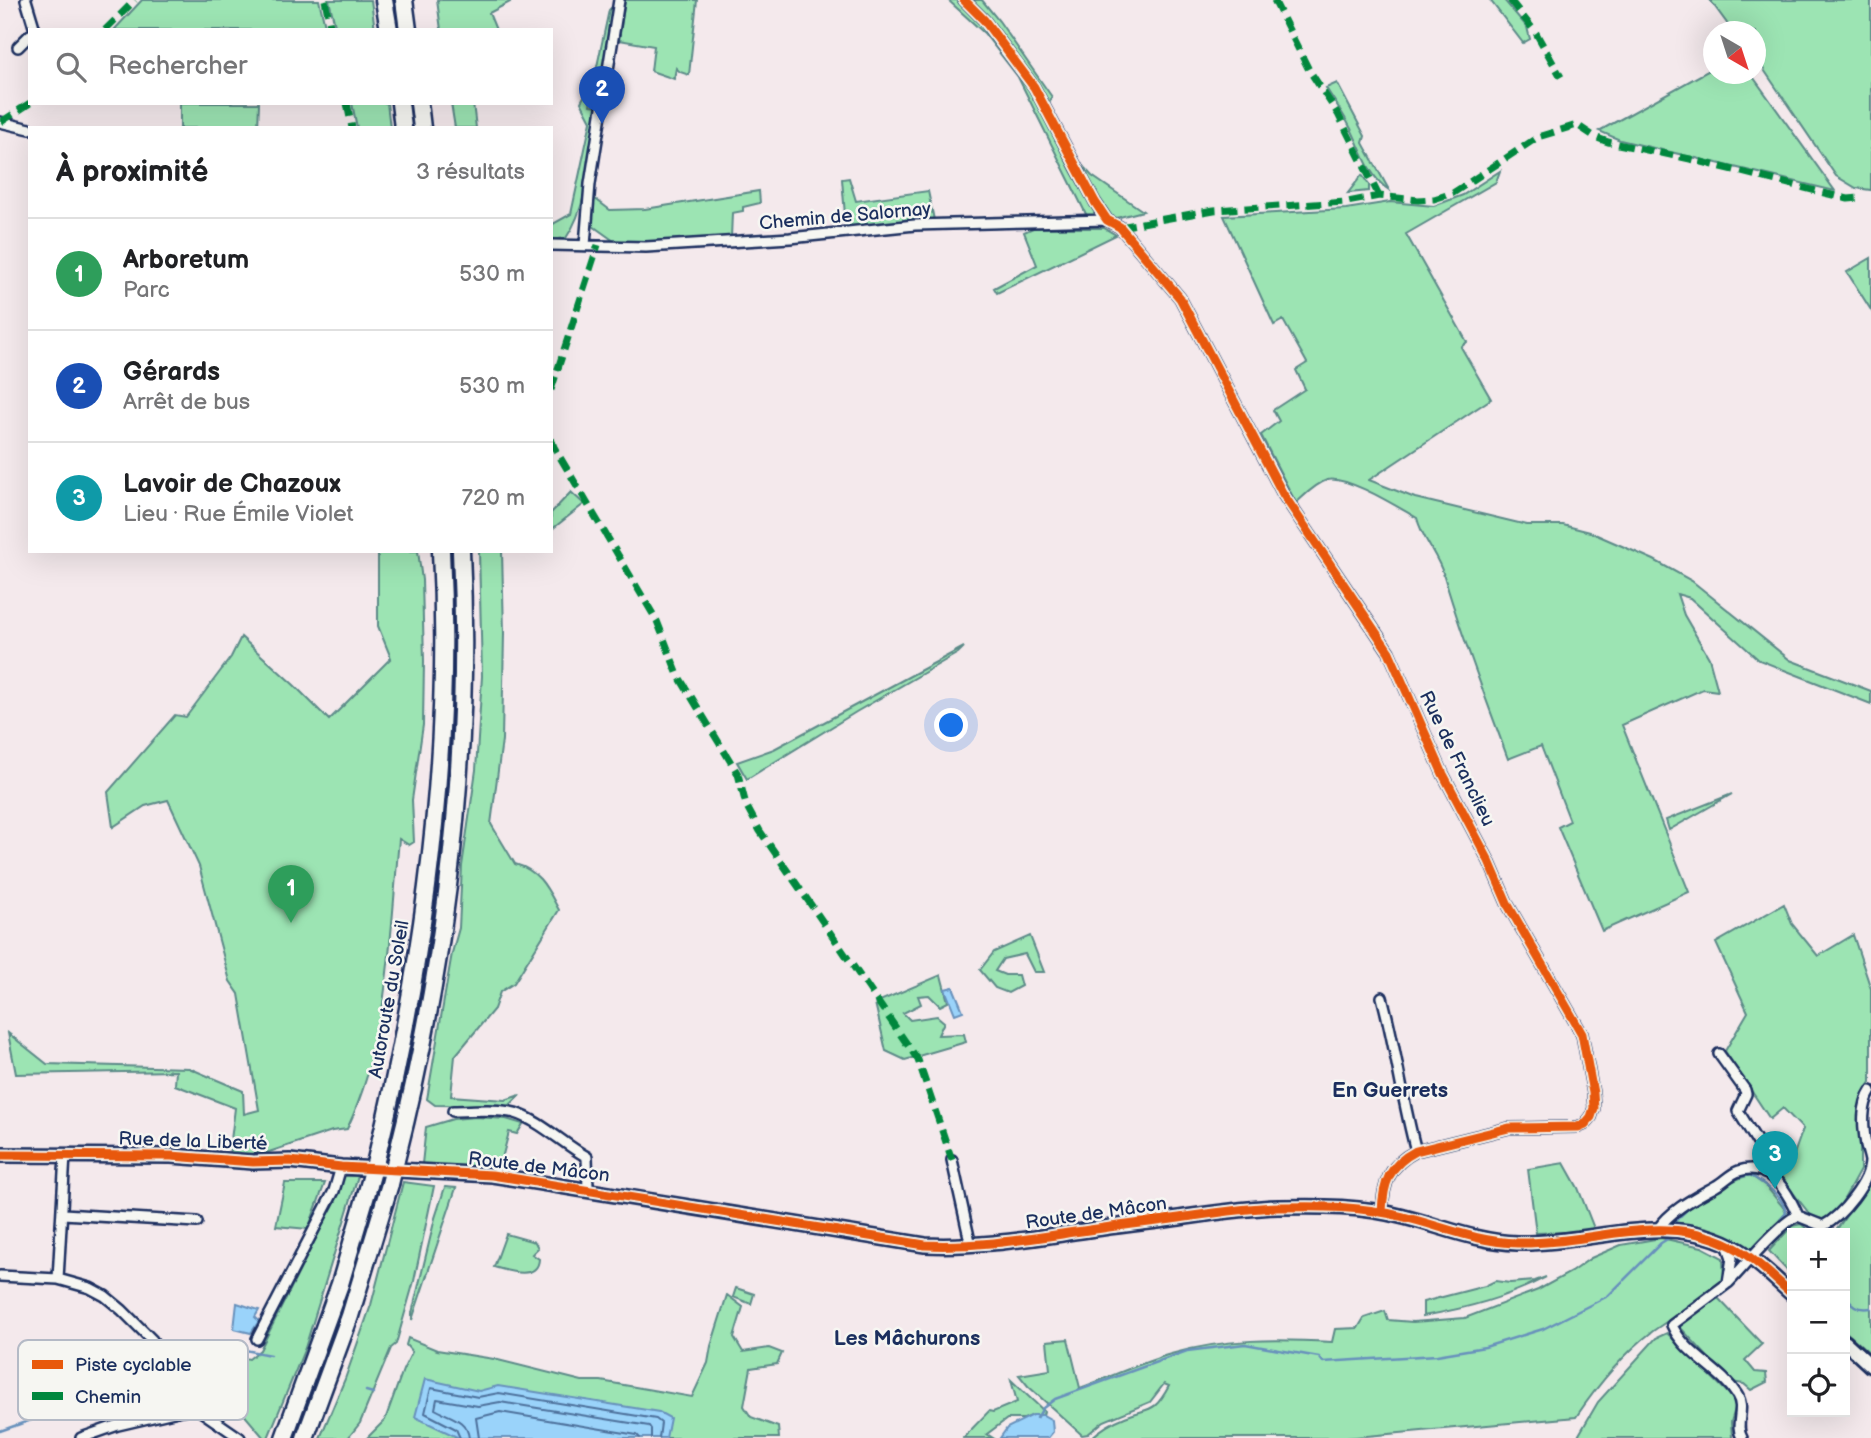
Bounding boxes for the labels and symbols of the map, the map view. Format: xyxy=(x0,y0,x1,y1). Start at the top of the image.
north arrow xyxy=(1703,21,1766,84)
pin: 2 xyxy=(579,66,625,124)
street label: Chemin de Salornay xyxy=(758,197,932,235)
street label: Rue de Franclieu xyxy=(1414,687,1499,830)
your location xyxy=(934,708,968,742)
pin: 1 xyxy=(268,865,314,923)
street label: Autoroute du Soleil xyxy=(364,919,415,1080)
district label: En Guerrets xyxy=(1332,1078,1448,1103)
street label: Rue de la Liberté xyxy=(118,1127,268,1156)
pin: 3 xyxy=(1752,1131,1798,1189)
street label: Route de Mâcon xyxy=(467,1147,611,1188)
street label: Route de Mâcon xyxy=(1024,1192,1168,1235)
district label: Les Mâchurons xyxy=(834,1326,980,1351)
legend xyxy=(18,1340,248,1420)
text: Piste cyclable xyxy=(75,1354,192,1377)
text: Chemin xyxy=(75,1386,141,1409)

